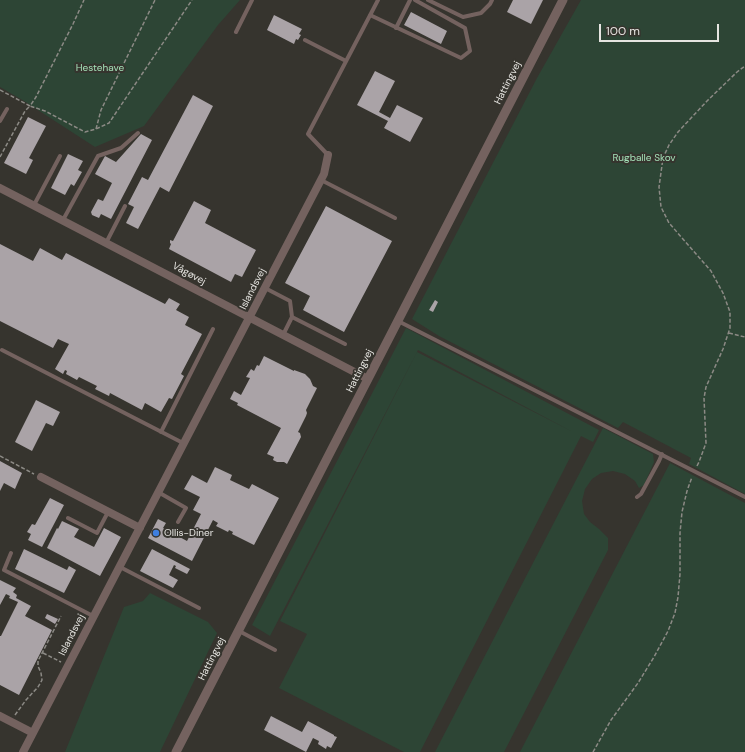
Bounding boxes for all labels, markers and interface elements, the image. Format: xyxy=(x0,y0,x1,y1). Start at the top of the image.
scale bar xyxy=(601,16,721,42)
text: 100 m xyxy=(606,23,640,39)
street label: Hattingvej xyxy=(492,59,524,107)
park label: Hestehave xyxy=(76,62,124,74)
park label: Rugballe Skov xyxy=(612,152,676,164)
street label: Vågøvej xyxy=(170,260,208,288)
street label: Islandsvej xyxy=(237,266,269,312)
street label: Hattingvej xyxy=(344,347,376,395)
place label: Ollis-Diner xyxy=(164,527,213,539)
marker: Ollis-Diner xyxy=(151,528,161,538)
street label: Islandsvej xyxy=(56,612,88,658)
street label: Hattingvej xyxy=(196,635,228,683)

